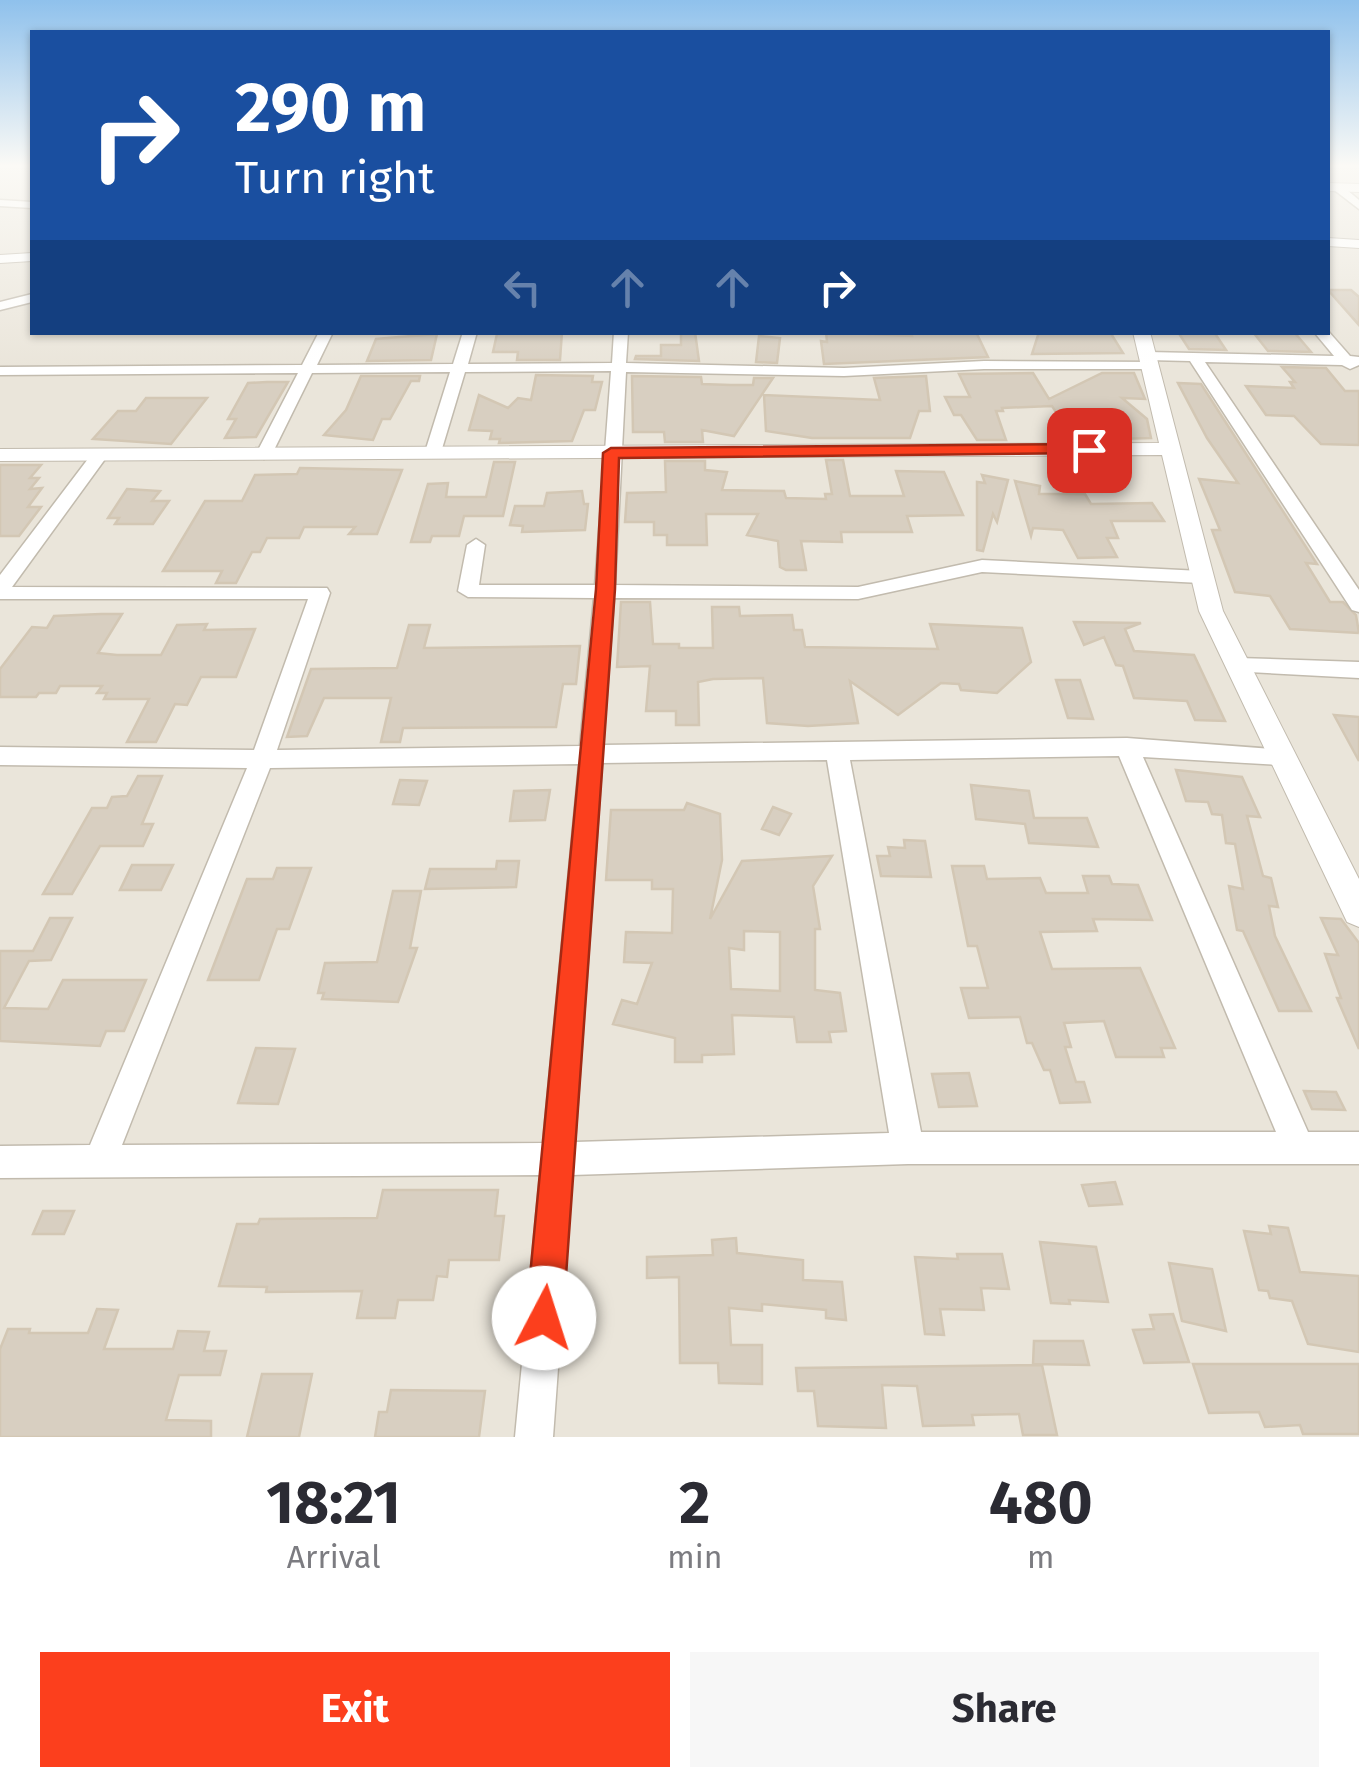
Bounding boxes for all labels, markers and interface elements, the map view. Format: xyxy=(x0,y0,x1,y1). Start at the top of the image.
text: 290 m xyxy=(235,66,426,150)
icon: right xyxy=(70,70,200,200)
text: Turn right xyxy=(235,151,434,205)
icon: left xyxy=(495,260,550,315)
icon: ahead xyxy=(600,260,655,315)
icon: ahead xyxy=(705,260,760,315)
icon: right xyxy=(810,260,865,315)
pin xyxy=(1047,408,1132,493)
icon: arrive xyxy=(1062,423,1117,478)
position arrow xyxy=(492,1266,596,1370)
text: 18:21 xyxy=(266,1467,401,1539)
text: 2 xyxy=(679,1467,710,1539)
text: 480 xyxy=(989,1467,1093,1539)
text: Arrival xyxy=(287,1538,381,1576)
text: min xyxy=(667,1538,722,1576)
text: m xyxy=(1027,1538,1054,1576)
button: Exit xyxy=(40,1652,670,1767)
button: Share xyxy=(690,1652,1319,1767)

